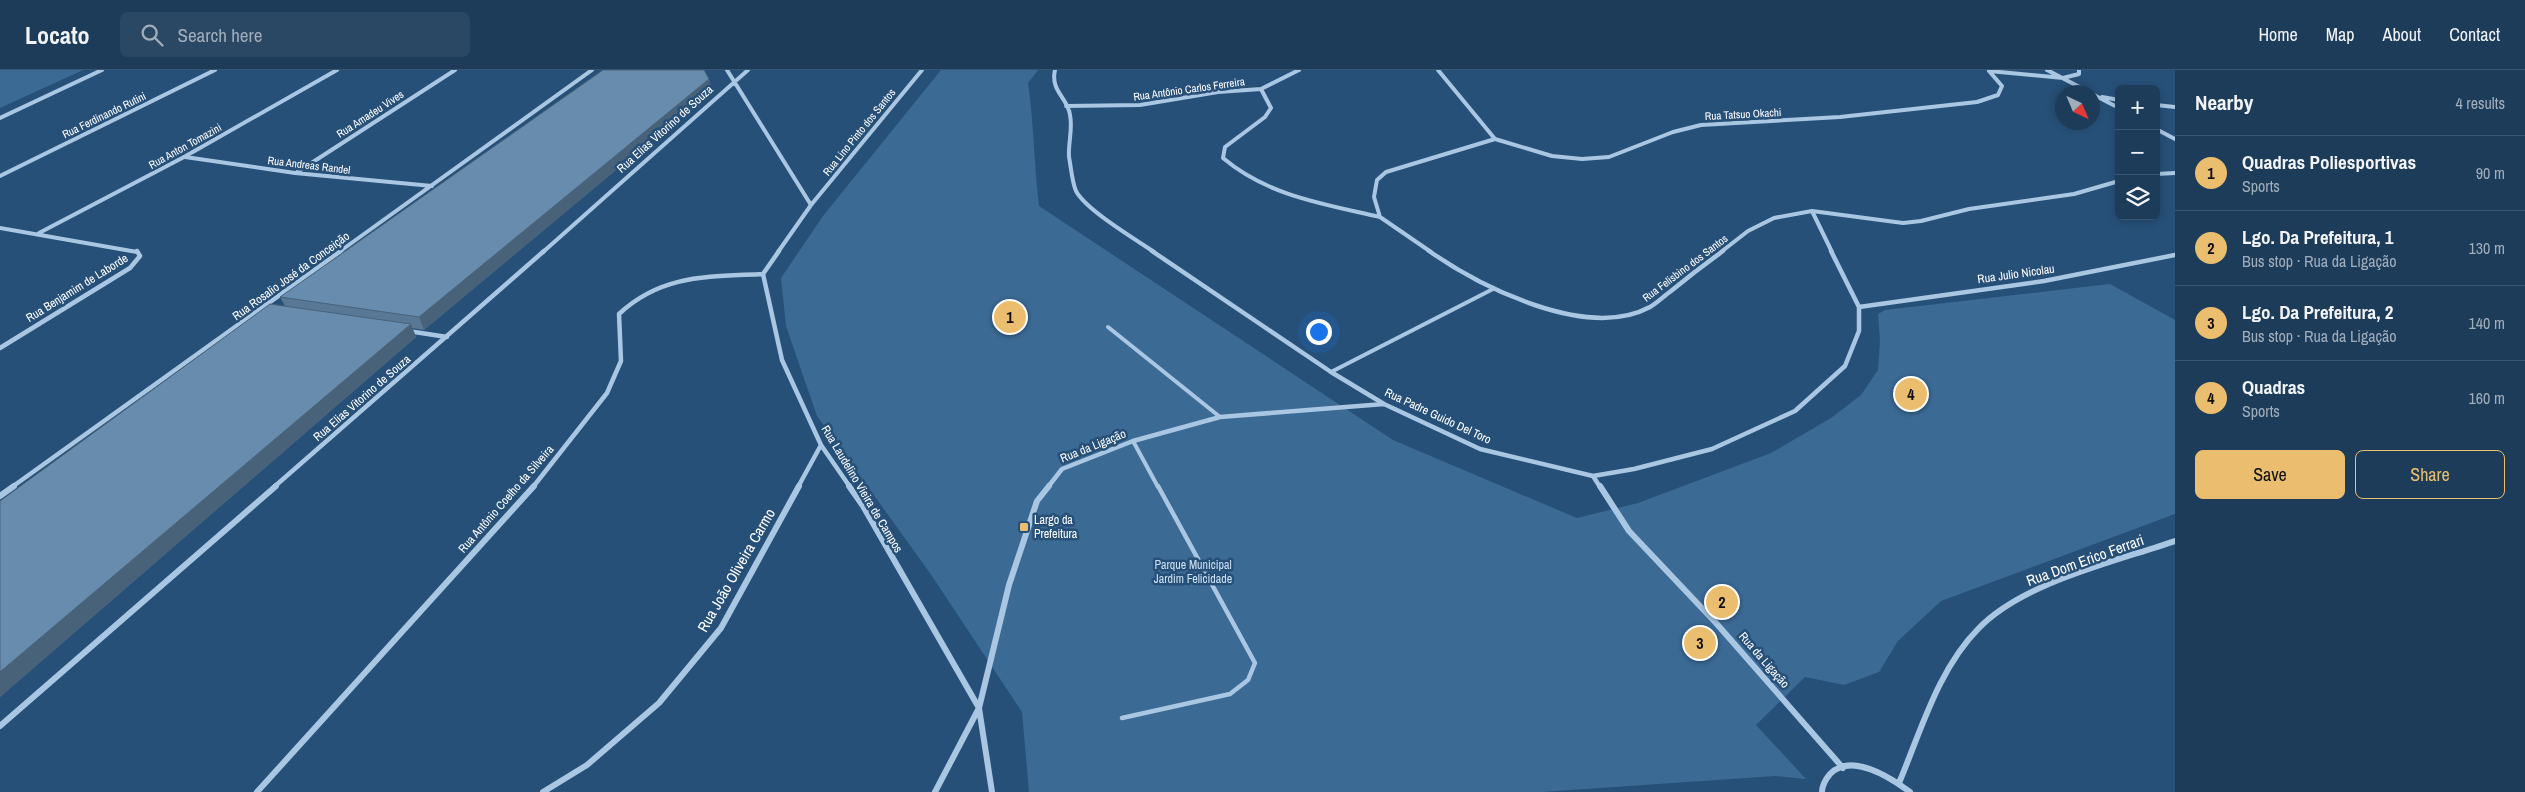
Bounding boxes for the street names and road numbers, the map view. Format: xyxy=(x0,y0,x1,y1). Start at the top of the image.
street label: Rua Antônio Carlos Ferreira xyxy=(1132,74,1246,104)
street label: Rua Elias Vitorino de Souza xyxy=(614,81,717,176)
street label: Rua Lino Pinto dos Santos xyxy=(820,85,899,178)
street label: Rua Amadeu Vives xyxy=(334,87,407,141)
street label: Rua Ferdinando Rutini xyxy=(60,89,148,141)
street label: Rua Tatsuo Okachi xyxy=(1704,105,1782,123)
street label: Rua Anton Tomazini xyxy=(146,120,224,172)
street label: Rua Andreas Randel xyxy=(267,153,351,177)
street label: Rua Rosalio José da Conceição xyxy=(229,228,353,324)
street label: Rua Felisbino dos Santos xyxy=(1640,231,1731,305)
street label: Rua Benjamim de Laborde xyxy=(23,250,131,326)
street label: Rua Julio Nicolau xyxy=(1976,261,2056,287)
street label: Rua Elias Vitorino de Souza xyxy=(310,351,414,445)
street label: Rua Padre Guido Del Toro xyxy=(1382,384,1494,448)
street label: Rua Laudelino Vieira de Campos xyxy=(818,422,906,556)
street label: Rua da Ligação xyxy=(1058,426,1128,466)
street label: Rua Antônio Coelho da Silveira xyxy=(455,441,558,556)
street label: Rua João Oliveira Carmo xyxy=(692,504,780,636)
street label: Rua Dom Erico Ferrari xyxy=(2023,529,2147,591)
street label: Rua da Ligação xyxy=(1735,629,1793,691)

